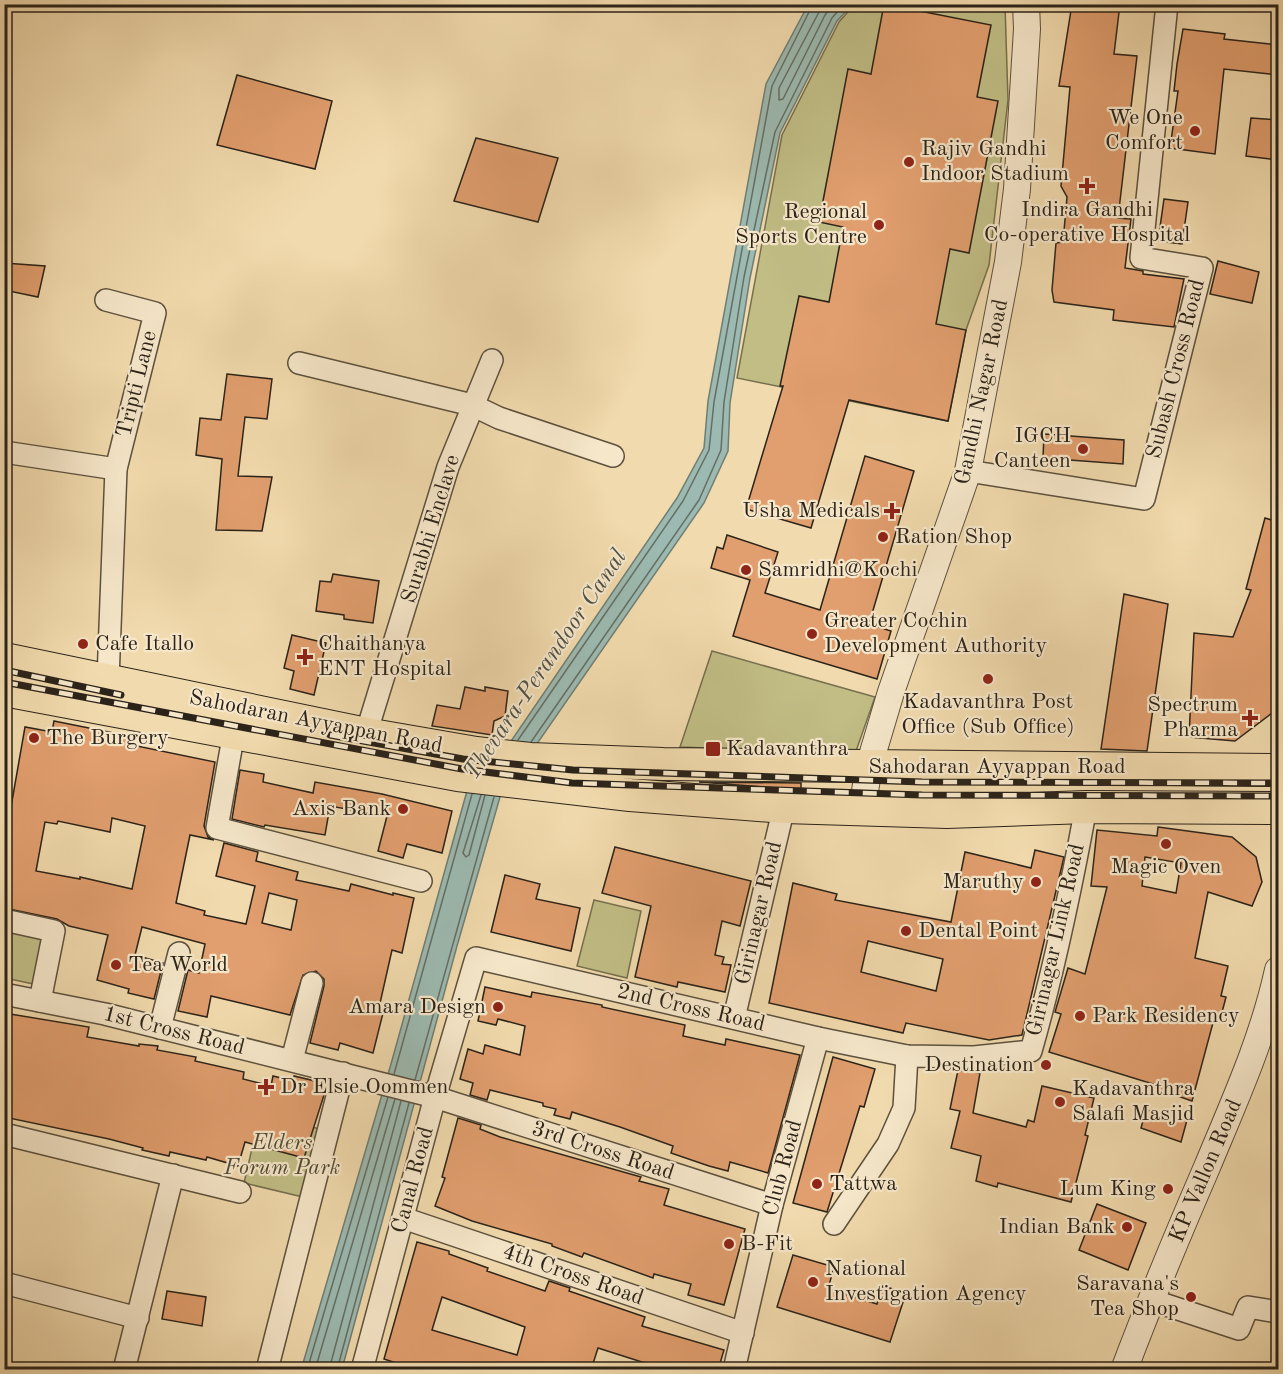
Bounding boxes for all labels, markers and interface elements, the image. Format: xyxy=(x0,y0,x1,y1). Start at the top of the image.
place label: We One Comfort xyxy=(1105,107,1183,154)
marker: We One Comfort xyxy=(1188,124,1202,138)
place label: Rajiv Gandhi Indoor Stadium xyxy=(921,138,1069,185)
marker: Rajiv Gandhi Indoor Stadium xyxy=(902,155,916,169)
marker: Indira Gandhi Co-operative Hospital xyxy=(1078,177,1096,195)
place label: Indira Gandhi Co-operative Hospital xyxy=(984,199,1190,246)
place label: Regional Sports Centre xyxy=(735,201,867,248)
marker: Regional Sports Centre xyxy=(872,218,886,232)
street label: Subash Cross Road xyxy=(1143,277,1209,461)
street label: Gandhi Nagar Road xyxy=(952,297,1012,487)
street label: Tripti Lane xyxy=(113,328,161,440)
place label: IGCH Canteen xyxy=(994,425,1071,472)
marker: IGCH Canteen xyxy=(1076,442,1090,456)
street label: Surabhi Enclave xyxy=(398,452,464,606)
place label: Usha Medicals xyxy=(742,500,880,522)
marker: Usha Medicals xyxy=(885,504,899,518)
place label: Ration Shop xyxy=(895,526,1012,548)
marker: Ration Shop xyxy=(876,530,890,544)
water label: Thevara-Perandoor Canal xyxy=(460,546,632,784)
place label: Samridhi@Kochi xyxy=(758,559,917,581)
marker: Samridhi@Kochi xyxy=(739,563,753,577)
place label: Greater Cochin Development Authority xyxy=(824,610,1047,657)
marker: Greater Cochin Development Authority xyxy=(805,627,819,641)
place label: Cafe Itallo xyxy=(95,633,194,655)
place label: Chaithanya ENT Hospital xyxy=(318,633,452,680)
marker: Cafe Itallo xyxy=(76,637,90,651)
marker: Chaithanya ENT Hospital xyxy=(296,648,314,666)
marker: Kadavanthra Post Office (Sub Office) xyxy=(981,672,995,686)
street label: Sahodaran Ayyappan Road xyxy=(187,687,445,757)
place label: Kadavanthra Post Office (Sub Office) xyxy=(901,691,1075,738)
place label: Spectrum Pharma xyxy=(1147,694,1238,741)
marker: Spectrum Pharma xyxy=(1243,711,1257,725)
place label: The Burgery xyxy=(46,727,169,749)
marker: The Burgery xyxy=(27,731,41,745)
place label: Kadavanthra xyxy=(726,738,849,760)
marker: Kadavanthra xyxy=(704,740,722,758)
street label: Sahodaran Ayyappan Road xyxy=(868,756,1126,778)
place label: Axis Bank xyxy=(292,798,391,820)
marker: Axis Bank xyxy=(396,802,410,816)
marker: Magic Oven xyxy=(1159,837,1173,851)
street label: Girinagar Road xyxy=(732,839,786,987)
street label: Girinagar Link Road xyxy=(1023,842,1089,1038)
place label: Magic Oven xyxy=(1111,856,1222,878)
place label: Maruthy xyxy=(943,871,1024,893)
marker: Maruthy xyxy=(1029,875,1043,889)
place label: Dental Point xyxy=(918,920,1038,942)
marker: Dental Point xyxy=(899,924,913,938)
place label: Tea World xyxy=(128,954,228,976)
marker: Tea World xyxy=(109,958,123,972)
street label: 2nd Cross Road xyxy=(615,980,767,1036)
place label: Amara Design xyxy=(348,996,486,1018)
marker: Amara Design xyxy=(491,1000,505,1014)
street label: 1st Cross Road xyxy=(101,1003,247,1059)
place label: Park Residency xyxy=(1092,1005,1240,1027)
marker: Park Residency xyxy=(1073,1009,1087,1023)
place label: Destination xyxy=(924,1054,1034,1076)
marker: Destination xyxy=(1039,1058,1053,1072)
place label: Dr Elsie Oommen xyxy=(280,1076,449,1098)
marker: Dr Elsie Oommen xyxy=(257,1078,275,1096)
place label: Kadavanthra Salafi Masjid xyxy=(1072,1078,1195,1125)
marker: Kadavanthra Salafi Masjid xyxy=(1053,1095,1067,1109)
street label: KP Vallon Road xyxy=(1166,1096,1246,1246)
street label: Club Road xyxy=(760,1117,806,1219)
street label: 3rd Cross Road xyxy=(529,1118,677,1184)
street label: Canal Road xyxy=(388,1124,438,1236)
park label: Elders Forum Park xyxy=(223,1132,340,1179)
place label: Tattwa xyxy=(829,1173,897,1195)
marker: Tattwa xyxy=(810,1177,824,1191)
place label: Lum King xyxy=(1060,1178,1156,1200)
marker: Lum King xyxy=(1161,1182,1175,1196)
place label: Indian Bank xyxy=(999,1216,1115,1238)
marker: Indian Bank xyxy=(1120,1220,1134,1234)
place label: B-Fit xyxy=(741,1233,793,1255)
marker: B-Fit xyxy=(722,1237,736,1251)
street label: 4th Cross Road xyxy=(500,1241,646,1309)
place label: National Investigation Agency xyxy=(825,1258,1027,1305)
place label: Saravana's Tea Shop xyxy=(1076,1273,1179,1320)
marker: National Investigation Agency xyxy=(806,1275,820,1289)
marker: Saravana's Tea Shop xyxy=(1184,1290,1198,1304)

